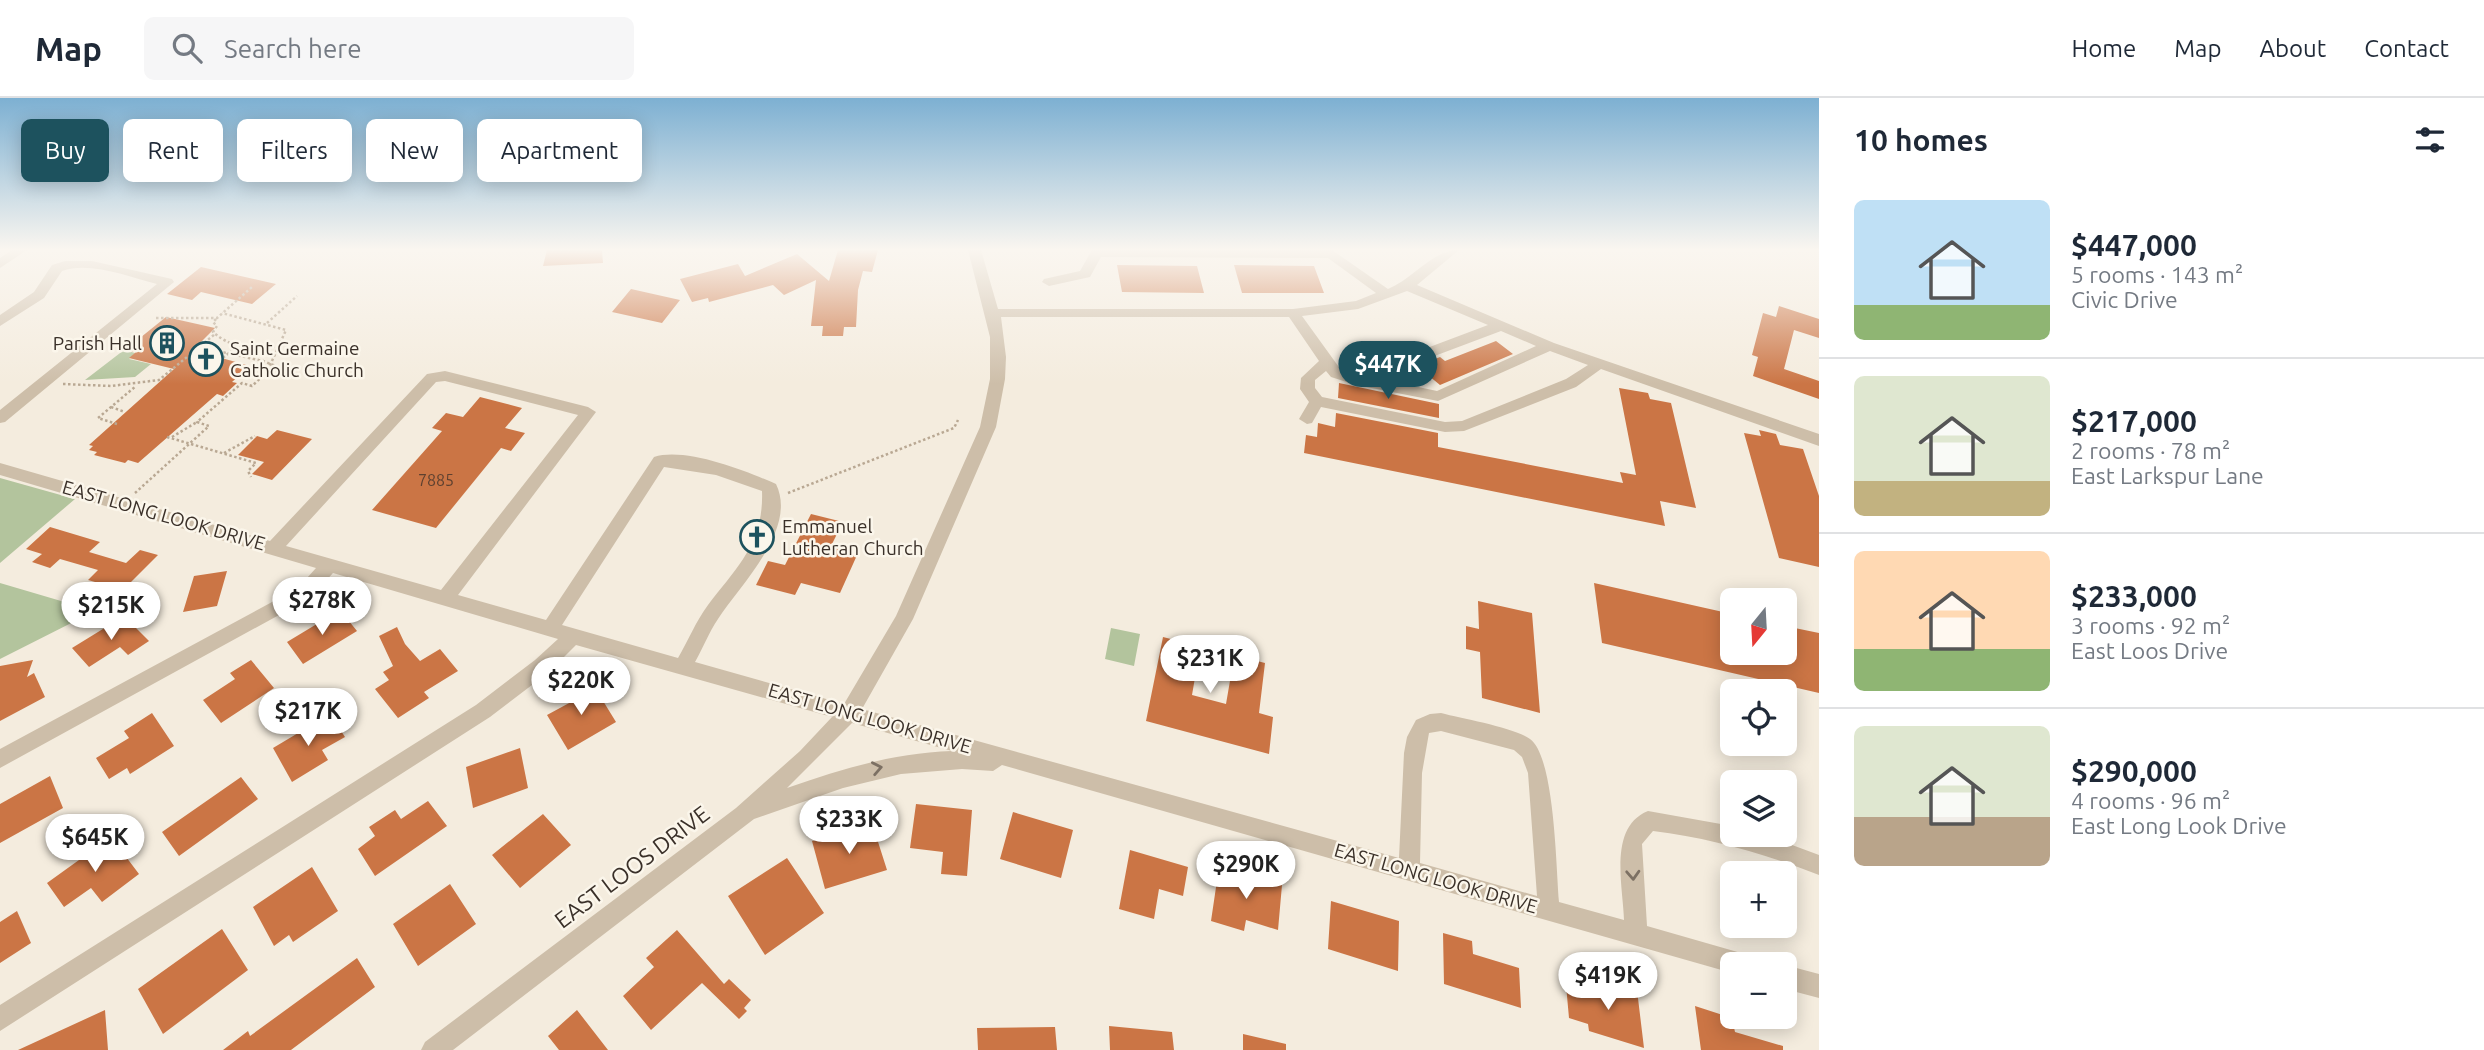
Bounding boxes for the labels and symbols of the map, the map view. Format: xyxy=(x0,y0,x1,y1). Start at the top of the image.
building icon: Parish Hall xyxy=(148,324,186,362)
place label: Parish Hall xyxy=(53,332,142,354)
place label: Saint Germaine Catholic Church xyxy=(230,337,364,381)
church icon: Saint Germaine Catholic Church xyxy=(187,340,225,378)
pin: $447K xyxy=(1339,342,1437,401)
house number: 7885 xyxy=(418,471,454,489)
street label: EAST LONG LOOK DRIVE xyxy=(60,475,268,555)
place label: Emmanuel Lutheran Church xyxy=(782,515,924,559)
church icon: Emmanuel Lutheran Church xyxy=(738,518,776,556)
pin: $278K xyxy=(273,578,371,637)
pin: $215K xyxy=(62,582,160,642)
north arrow xyxy=(1720,588,1797,665)
pin: $231K xyxy=(1161,636,1259,695)
pin: $220K xyxy=(532,658,630,717)
street label: EAST LONG LOOK DRIVE xyxy=(766,678,974,758)
pin: $217K xyxy=(259,688,357,748)
one-way arrow xyxy=(871,762,883,777)
pin: $233K xyxy=(800,796,898,856)
street label: EAST LOOS DRIVE xyxy=(550,800,714,933)
pin: $645K xyxy=(46,814,144,874)
street label: EAST LONG LOOK DRIVE xyxy=(1332,838,1540,918)
pin: $290K xyxy=(1197,842,1295,901)
one-way arrow xyxy=(1625,869,1640,880)
pin: $419K xyxy=(1559,953,1657,1012)

